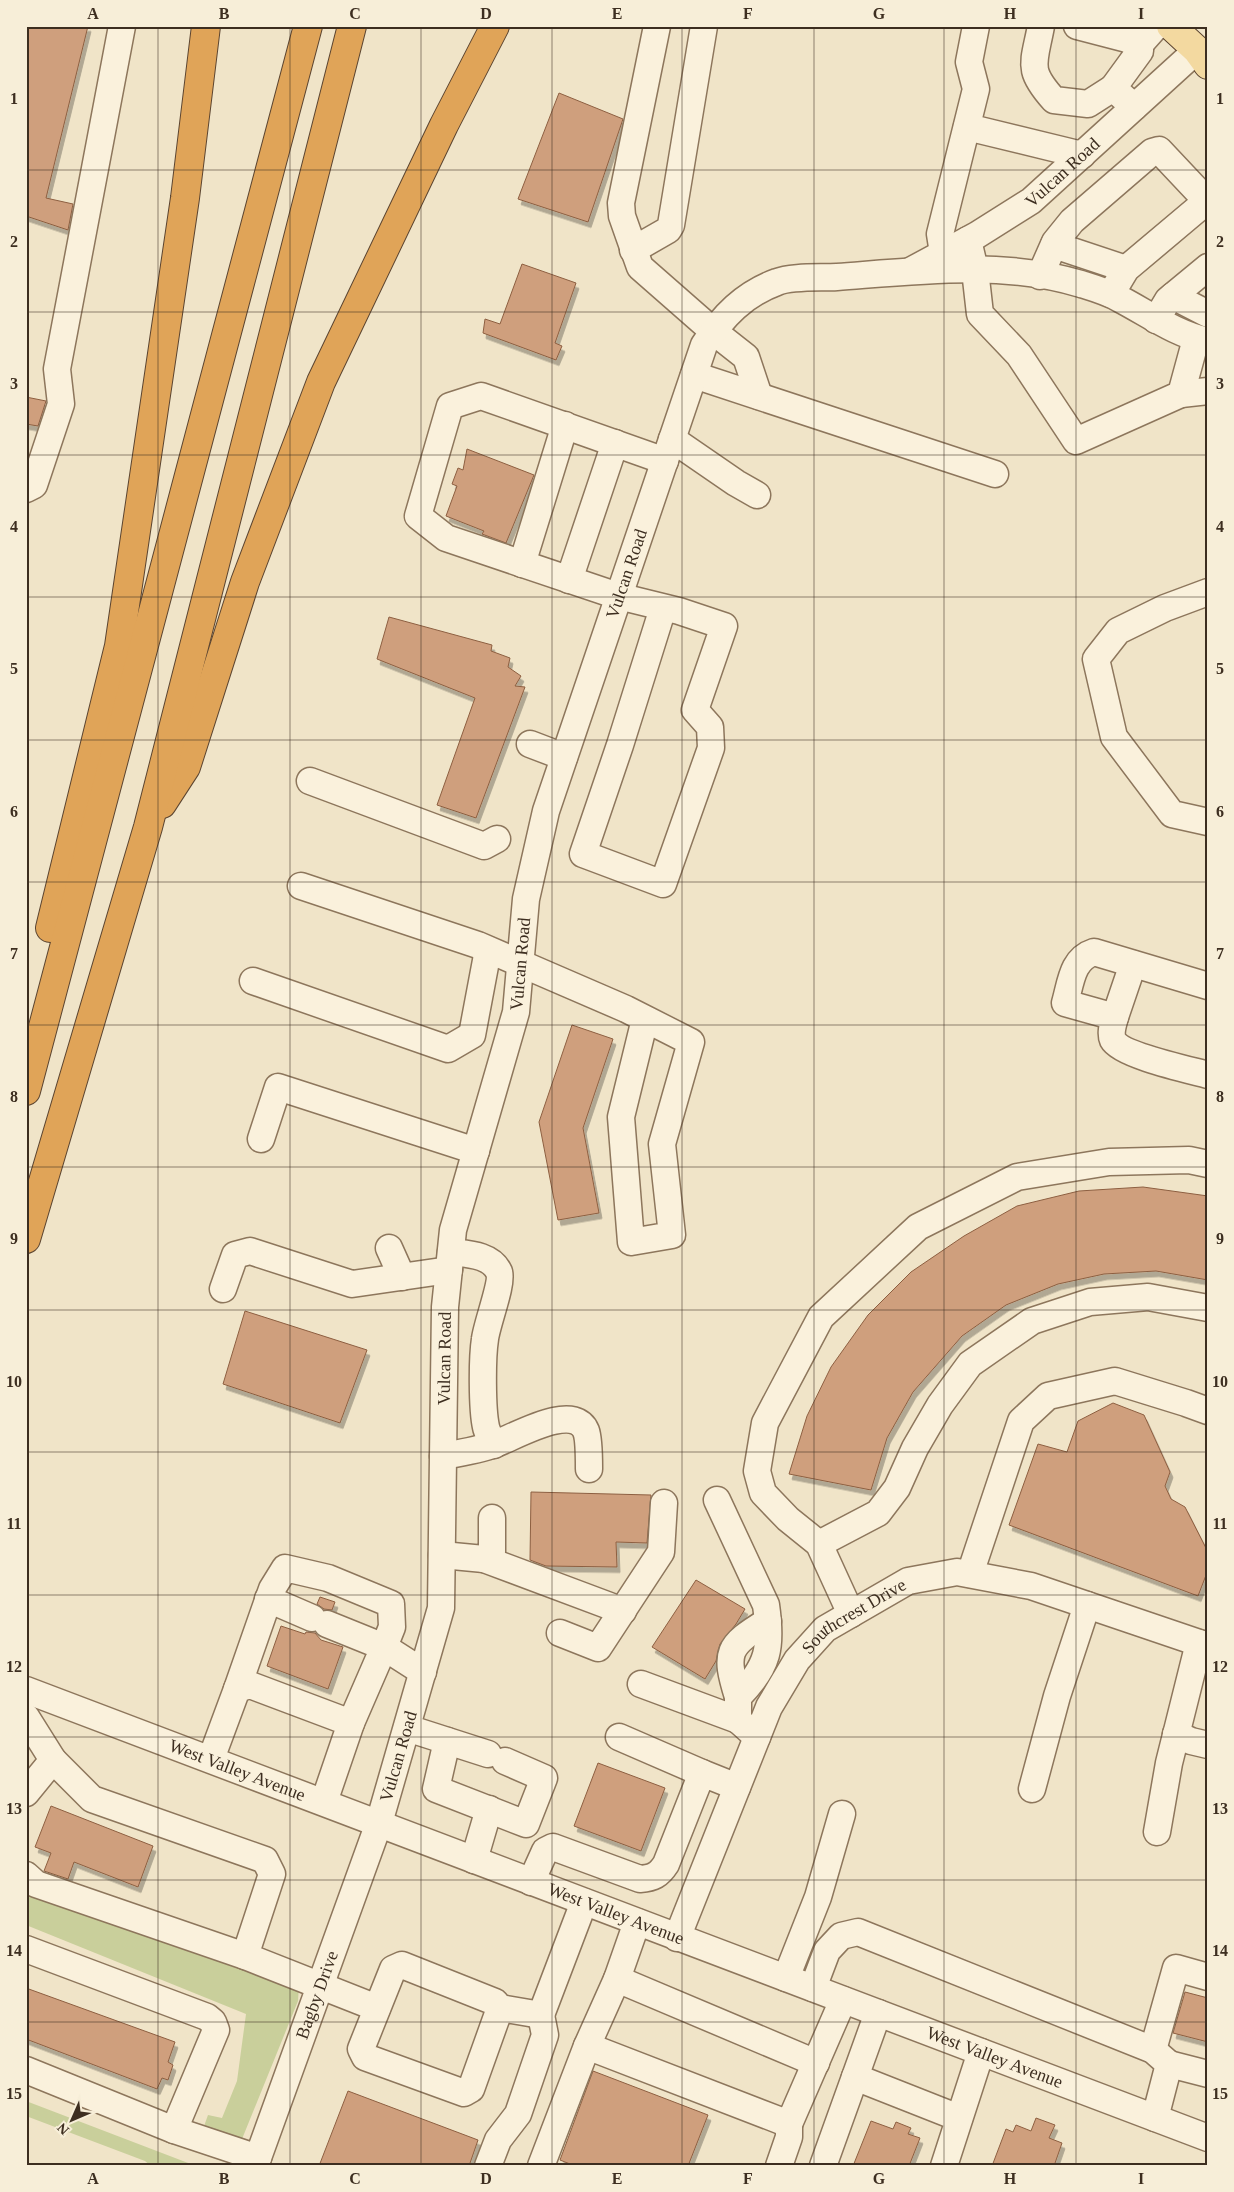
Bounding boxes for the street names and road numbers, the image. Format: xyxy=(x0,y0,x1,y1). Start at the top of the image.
street label: Vulcan Road xyxy=(1021,134,1104,211)
street label: Vulcan Road xyxy=(602,526,651,621)
street label: Vulcan Road xyxy=(506,917,534,1011)
street label: Vulcan Road xyxy=(434,1312,455,1405)
street label: Southcrest Drive xyxy=(798,1574,909,1658)
street label: Vulcan Road xyxy=(376,1709,421,1804)
street label: West Valley Avenue xyxy=(166,1735,308,1805)
street label: West Valley Avenue xyxy=(545,1879,687,1949)
street label: Bagby Drive xyxy=(292,1948,342,2042)
street label: West Valley Avenue xyxy=(924,2022,1066,2092)

